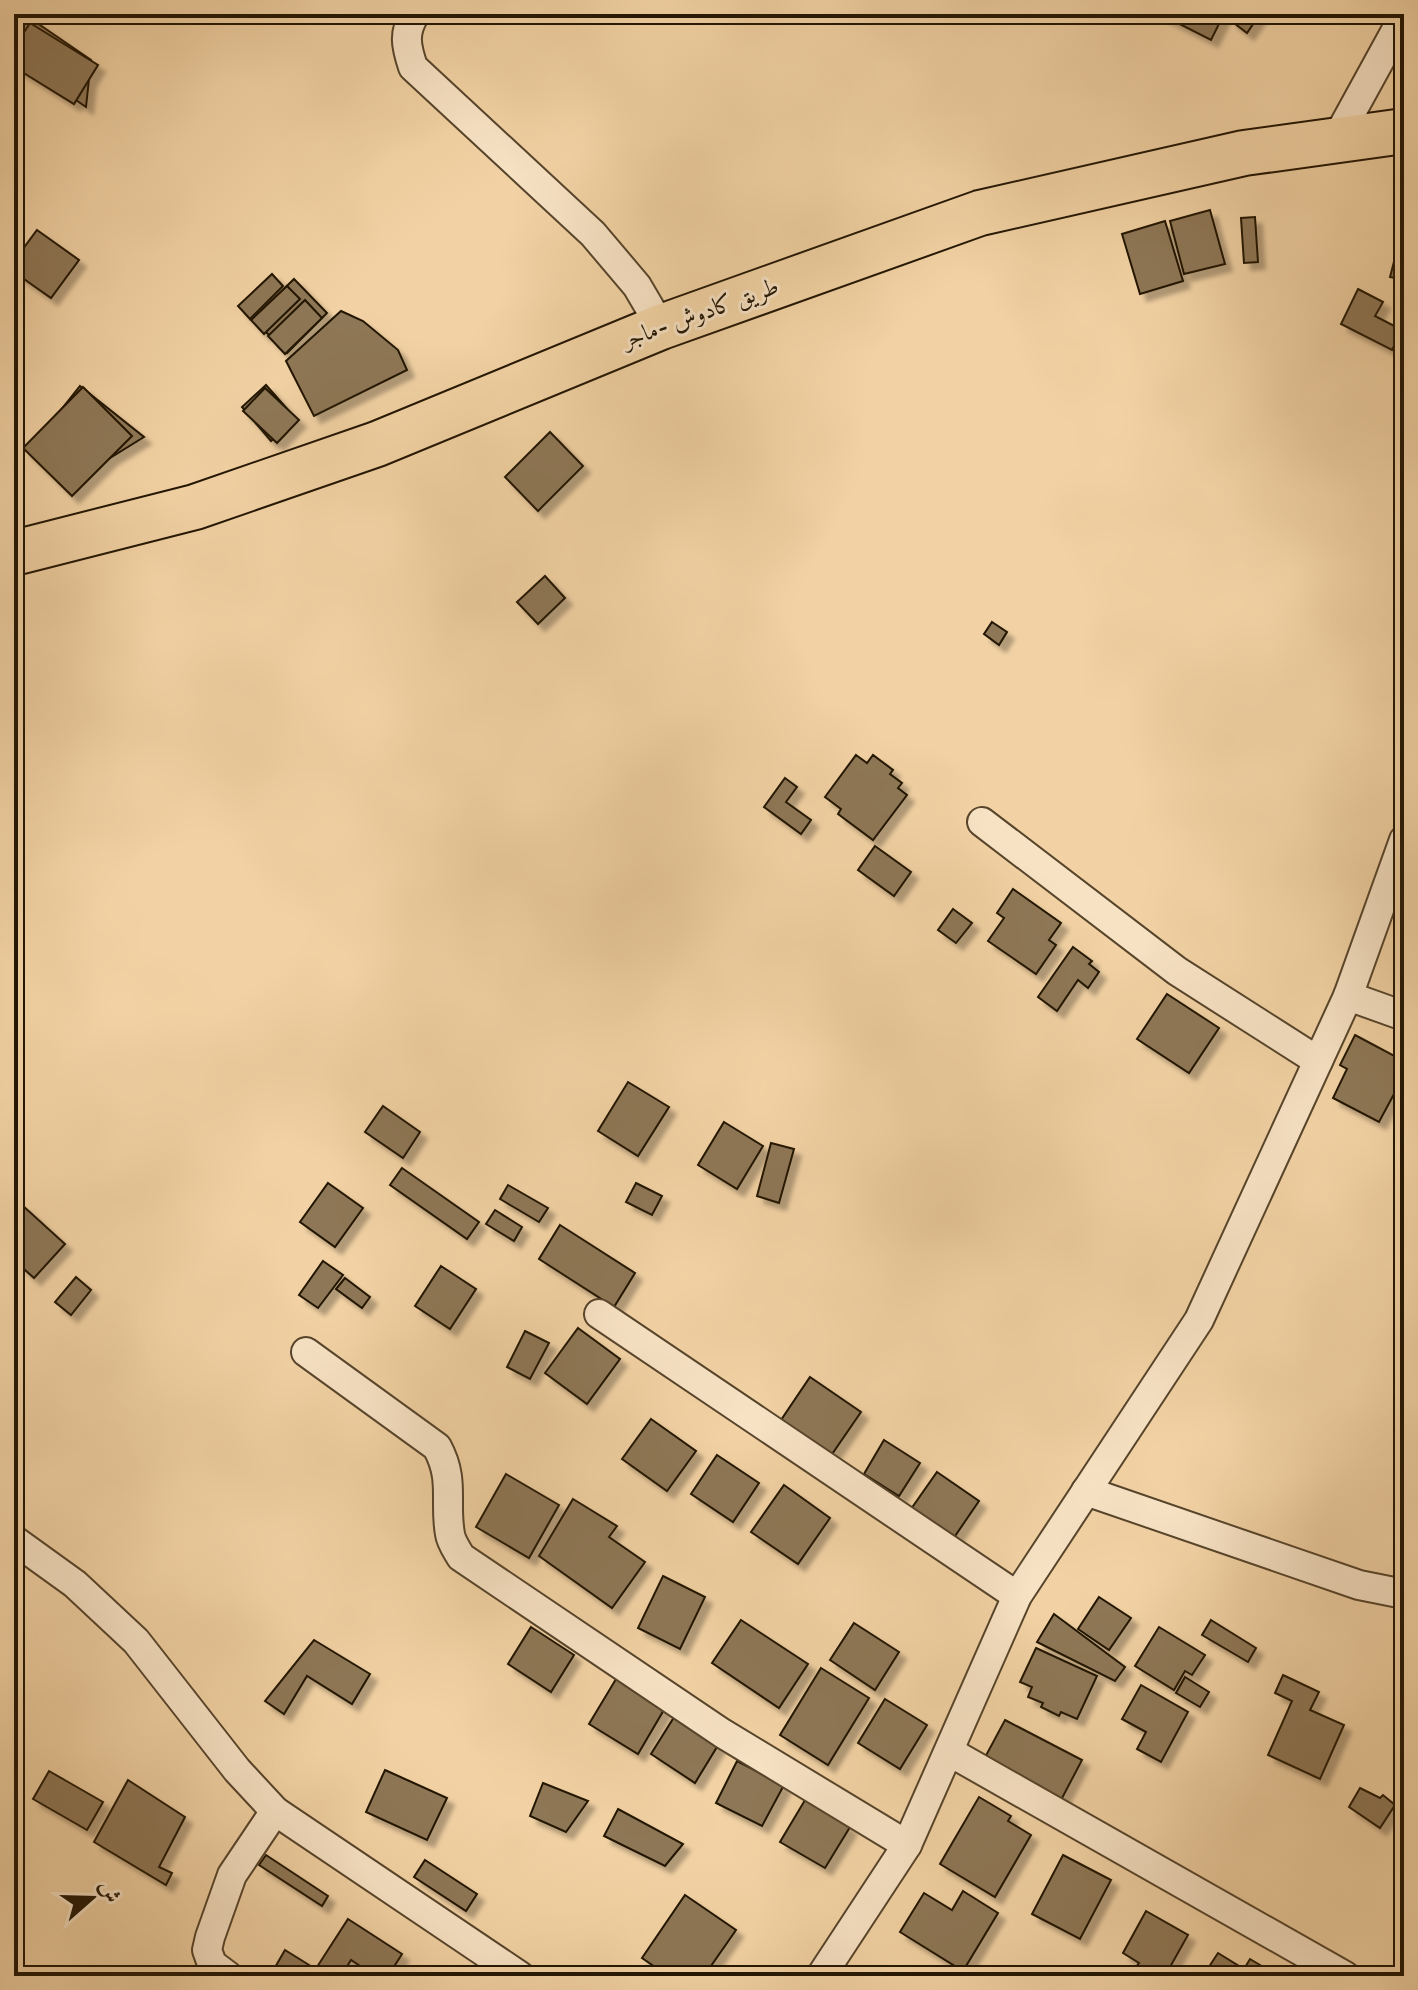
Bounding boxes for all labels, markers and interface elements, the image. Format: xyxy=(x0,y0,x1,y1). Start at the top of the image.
street label: طريق كادوش -ماجر xyxy=(616,271,783,358)
north arrow xyxy=(52,1858,132,1938)
text: ش xyxy=(92,1877,126,1907)

